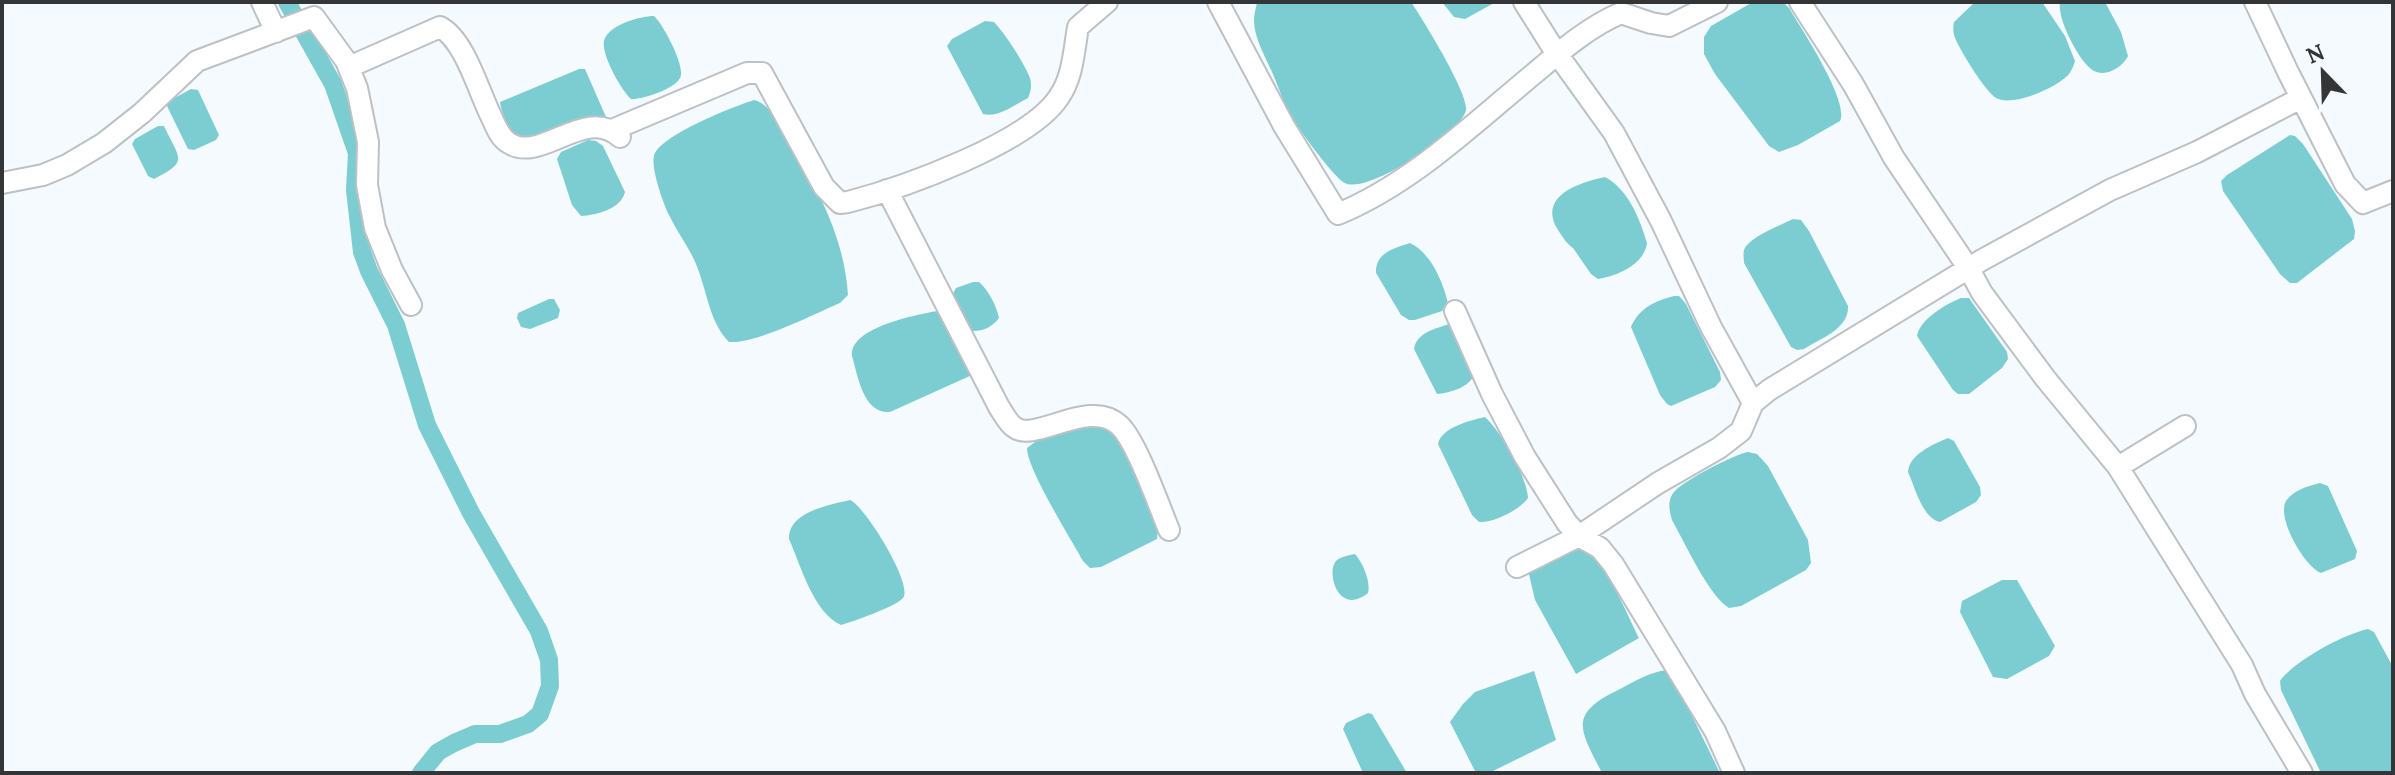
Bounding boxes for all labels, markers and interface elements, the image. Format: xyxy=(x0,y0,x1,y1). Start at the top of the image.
north arrow xyxy=(2283,32,2363,112)
text: N xyxy=(2302,37,2328,70)

